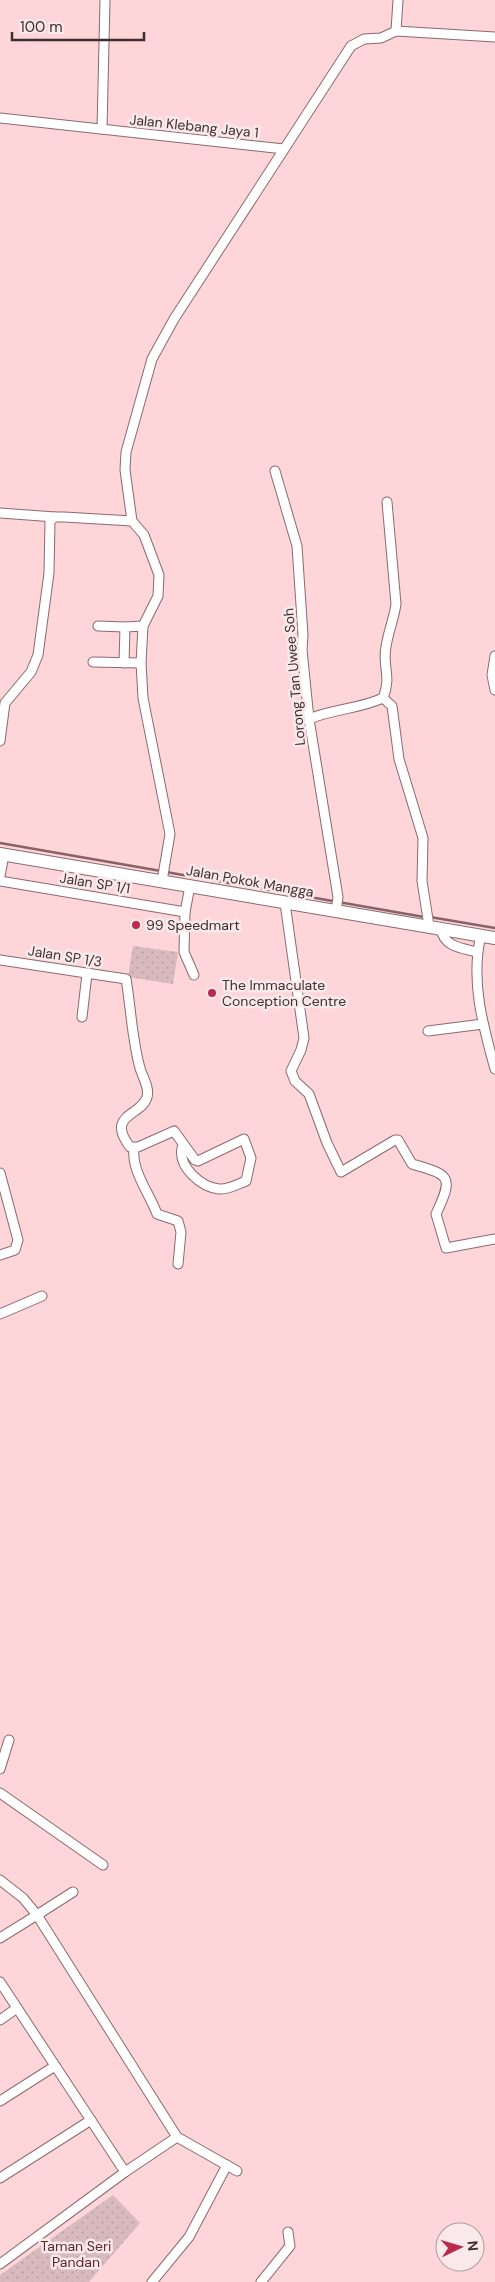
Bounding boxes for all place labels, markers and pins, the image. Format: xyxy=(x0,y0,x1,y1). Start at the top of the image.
place label: 99 Speedmart xyxy=(146,916,240,934)
marker: 99 Speedmart xyxy=(130,919,142,931)
place label: The Immaculate Conception Centre xyxy=(222,976,346,1010)
marker: The Immaculate Conception Centre xyxy=(206,987,218,999)

